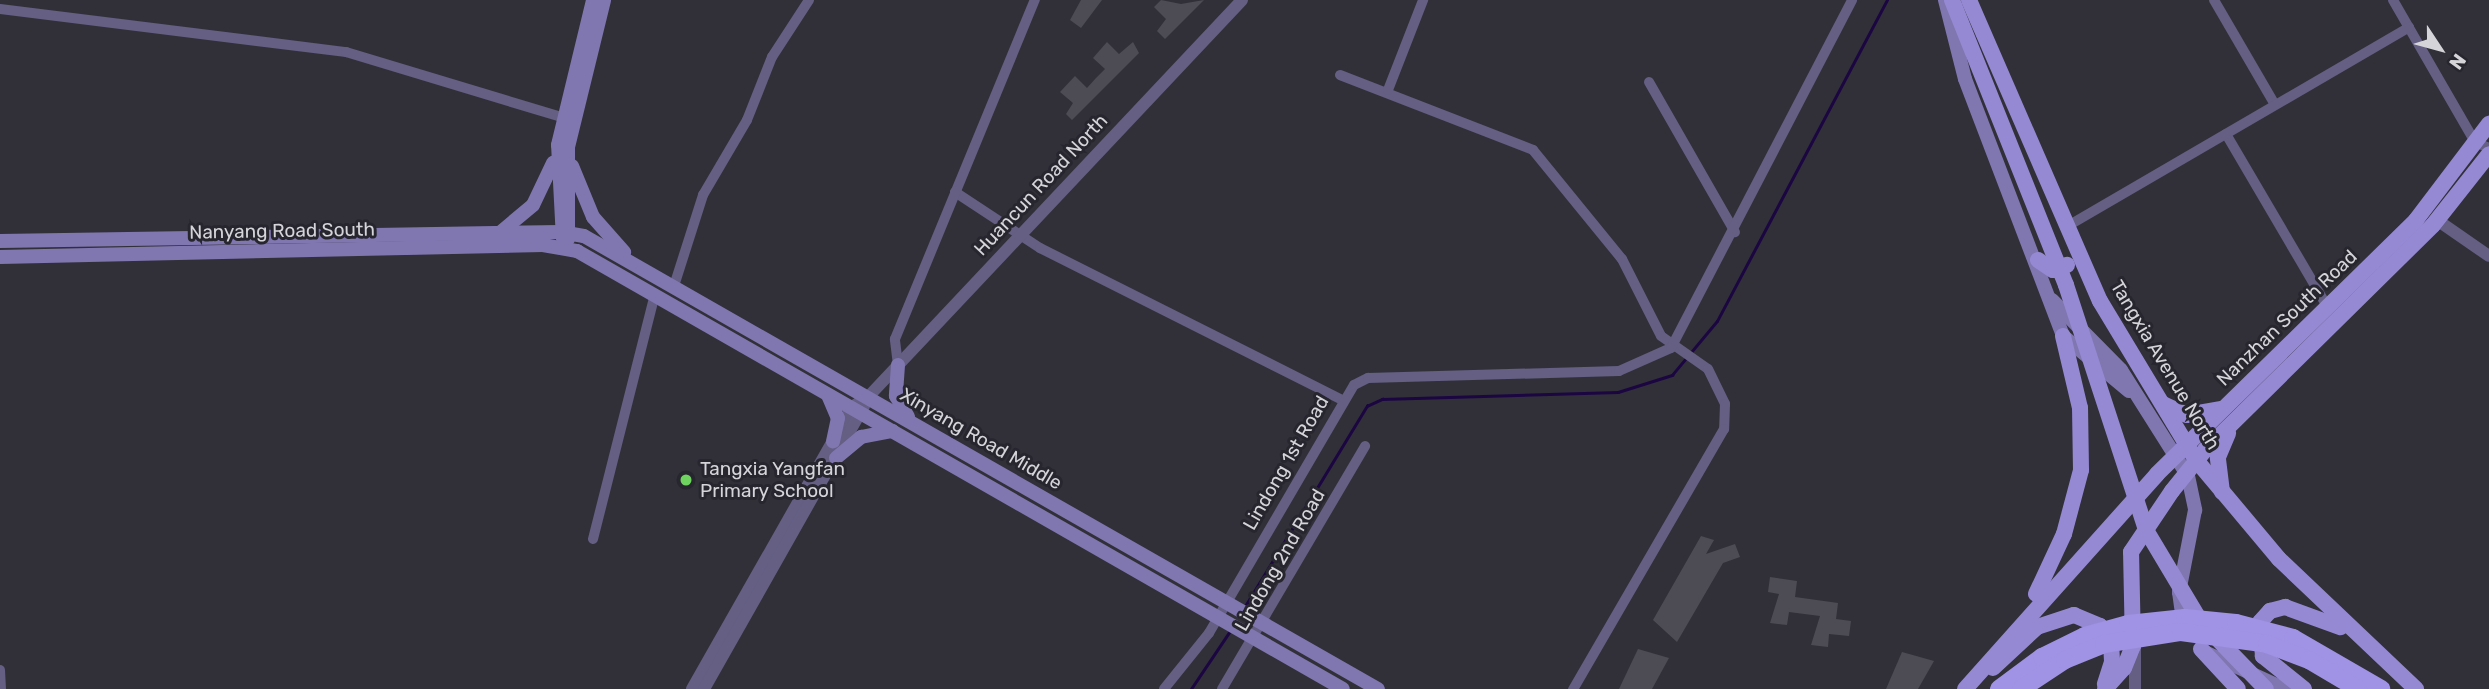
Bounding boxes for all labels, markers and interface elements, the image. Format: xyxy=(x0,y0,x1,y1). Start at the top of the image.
north arrow xyxy=(2405,14,2475,84)
text: N xyxy=(2444,49,2471,74)
street label: Huancun Road North xyxy=(970,110,1112,260)
street label: Nanyang Road South xyxy=(189,218,375,244)
street label: Nanzhan South Road xyxy=(2212,245,2362,391)
street label: Tangxia Avenue North xyxy=(2105,276,2225,454)
street label: Xinyang Road Middle xyxy=(896,383,1066,495)
street label: Lindong 1st Road xyxy=(1238,392,1334,534)
place label: Tangxia Yangfan Primary School xyxy=(700,458,846,502)
marker: Tangxia Yangfan Primary School xyxy=(678,472,694,488)
street label: Lindong 2nd Road xyxy=(1230,485,1330,635)

